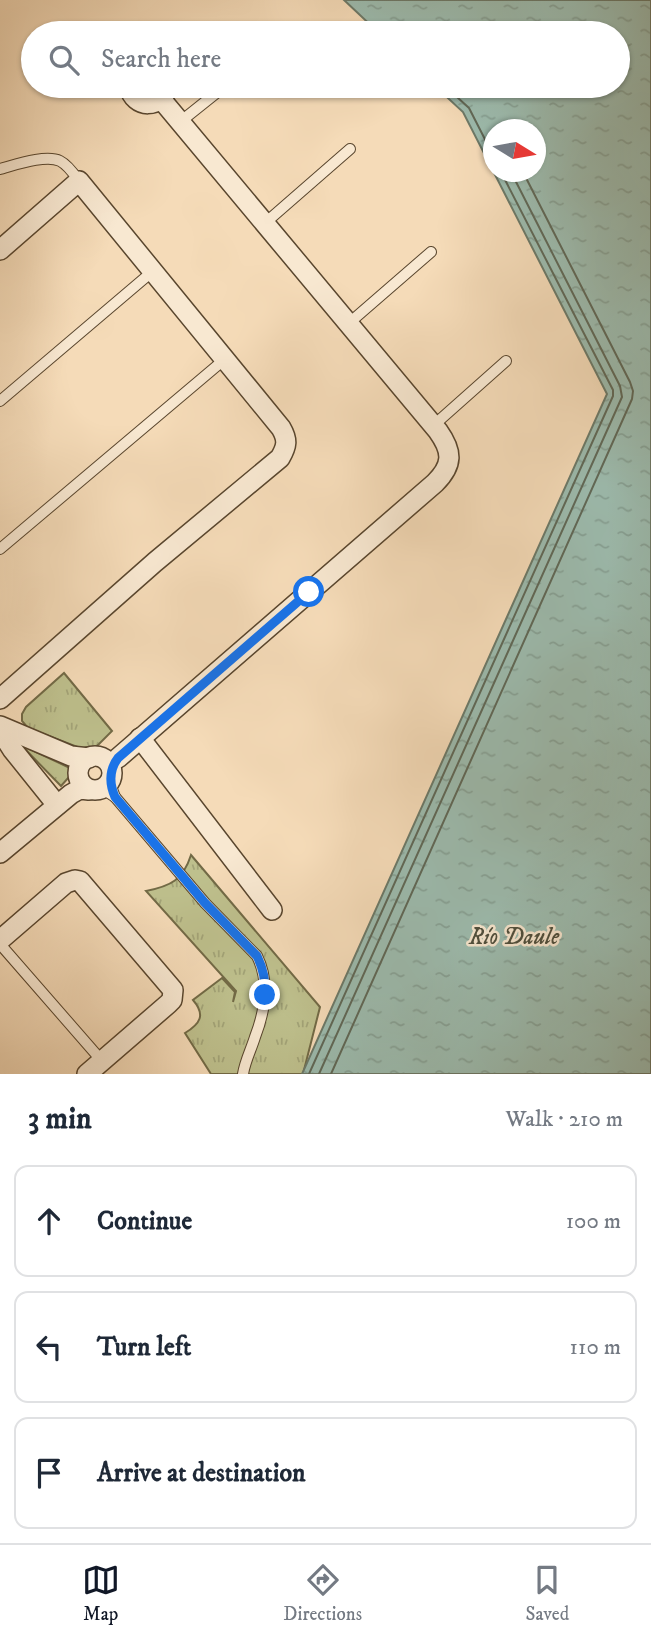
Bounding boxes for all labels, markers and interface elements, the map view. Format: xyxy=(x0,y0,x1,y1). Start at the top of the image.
search box xyxy=(21,21,630,98)
icon: search xyxy=(45,41,83,79)
text: Search here xyxy=(101,43,221,76)
north arrow xyxy=(483,119,546,182)
route start xyxy=(293,576,324,607)
water label: Río Daule xyxy=(468,923,560,952)
route end xyxy=(249,979,280,1010)
text: 3 min xyxy=(28,1101,92,1138)
text: Walk · 210 m xyxy=(506,1105,623,1134)
icon: ahead xyxy=(30,1202,68,1240)
text: Continue xyxy=(97,1205,192,1238)
text: 100 m xyxy=(566,1207,621,1236)
icon: left xyxy=(30,1328,68,1366)
text: Turn left xyxy=(97,1331,191,1364)
text: 110 m xyxy=(570,1333,621,1362)
icon: arrive xyxy=(30,1454,68,1492)
text: Arrive at destination xyxy=(97,1457,306,1490)
tab: Map xyxy=(82,1561,120,1626)
tab: Directions xyxy=(283,1561,362,1626)
tab: Saved xyxy=(526,1561,569,1626)

